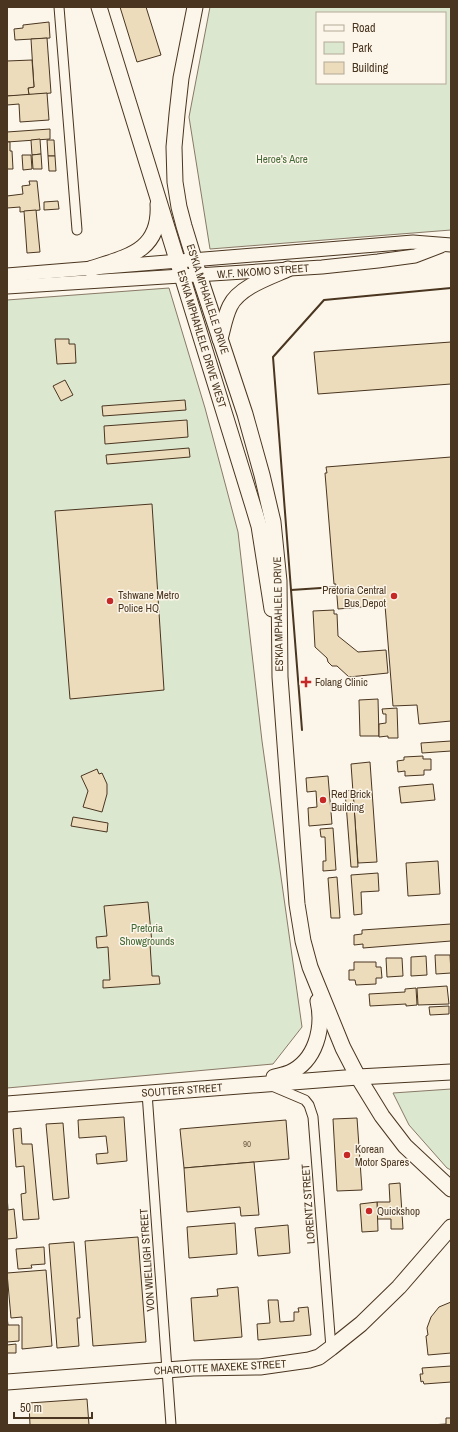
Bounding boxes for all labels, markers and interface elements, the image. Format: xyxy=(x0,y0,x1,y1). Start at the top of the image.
legend xyxy=(316,12,446,84)
text: Road xyxy=(352,20,376,36)
text: Park xyxy=(352,40,372,56)
text: Building xyxy=(352,60,389,76)
park label: Heroe's Acre xyxy=(256,152,308,166)
street label: ES'KIA MPHAHLELE DRIVE xyxy=(184,242,232,356)
street label: W.F. NKOMO STREET xyxy=(217,261,310,281)
street label: ES'KIA MPHAHLELE DRIVE WEST xyxy=(174,268,230,410)
street label: ES'KIA MPHAHLELE DRIVE xyxy=(270,556,286,672)
place label: Pretoria Central Bus Depot xyxy=(322,583,386,610)
place label: Tshwane Metro Police HQ xyxy=(118,588,179,615)
marker: Pretoria Central Bus Depot xyxy=(389,591,399,601)
marker: Tshwane Metro Police HQ xyxy=(105,596,115,606)
place label: Folang Clinic xyxy=(315,675,368,689)
marker: Folang Clinic xyxy=(300,676,312,688)
place label: Red Brick Building xyxy=(331,787,371,814)
marker: Red Brick Building xyxy=(318,795,328,805)
park label: Pretoria Showgrounds xyxy=(119,921,175,948)
street label: SOUTTER STREET xyxy=(141,1080,223,1100)
house number: 90 xyxy=(243,1138,251,1150)
place label: Korean Motor Spares xyxy=(355,1142,410,1169)
marker: Korean Motor Spares xyxy=(342,1150,352,1160)
street label: LORENTZ STREET xyxy=(298,1163,318,1244)
place label: Quickshop xyxy=(377,1204,420,1218)
marker: Quickshop xyxy=(364,1206,374,1216)
street label: VON WIELLIGH STREET xyxy=(136,1208,158,1312)
street label: CHARLOTTE MAXEKE STREET xyxy=(153,1357,287,1377)
scale bar xyxy=(14,1394,92,1420)
text: 50 m xyxy=(20,1400,42,1416)

